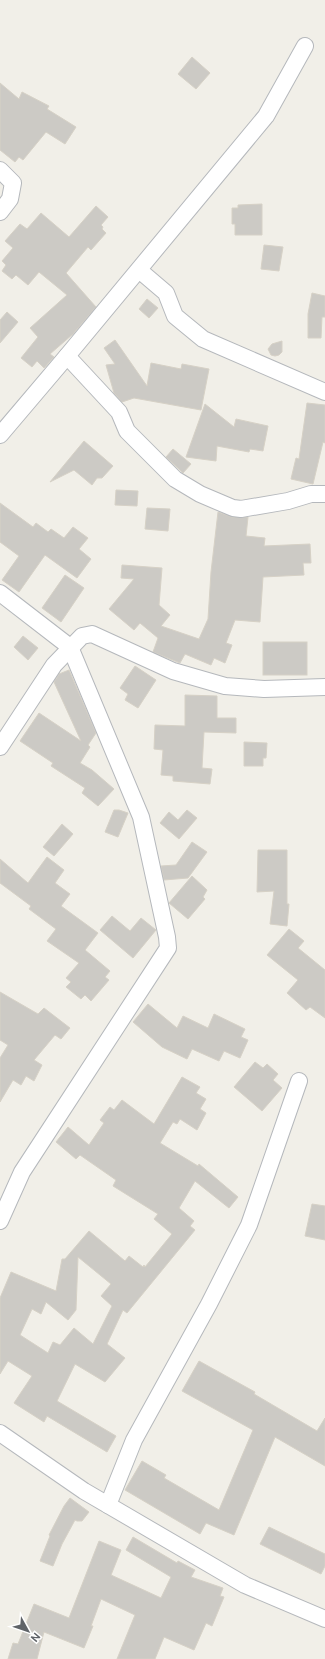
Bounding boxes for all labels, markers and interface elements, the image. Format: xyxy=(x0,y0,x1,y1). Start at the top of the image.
north arrow xyxy=(8,1611,48,1651)
text: N xyxy=(28,1630,43,1644)

